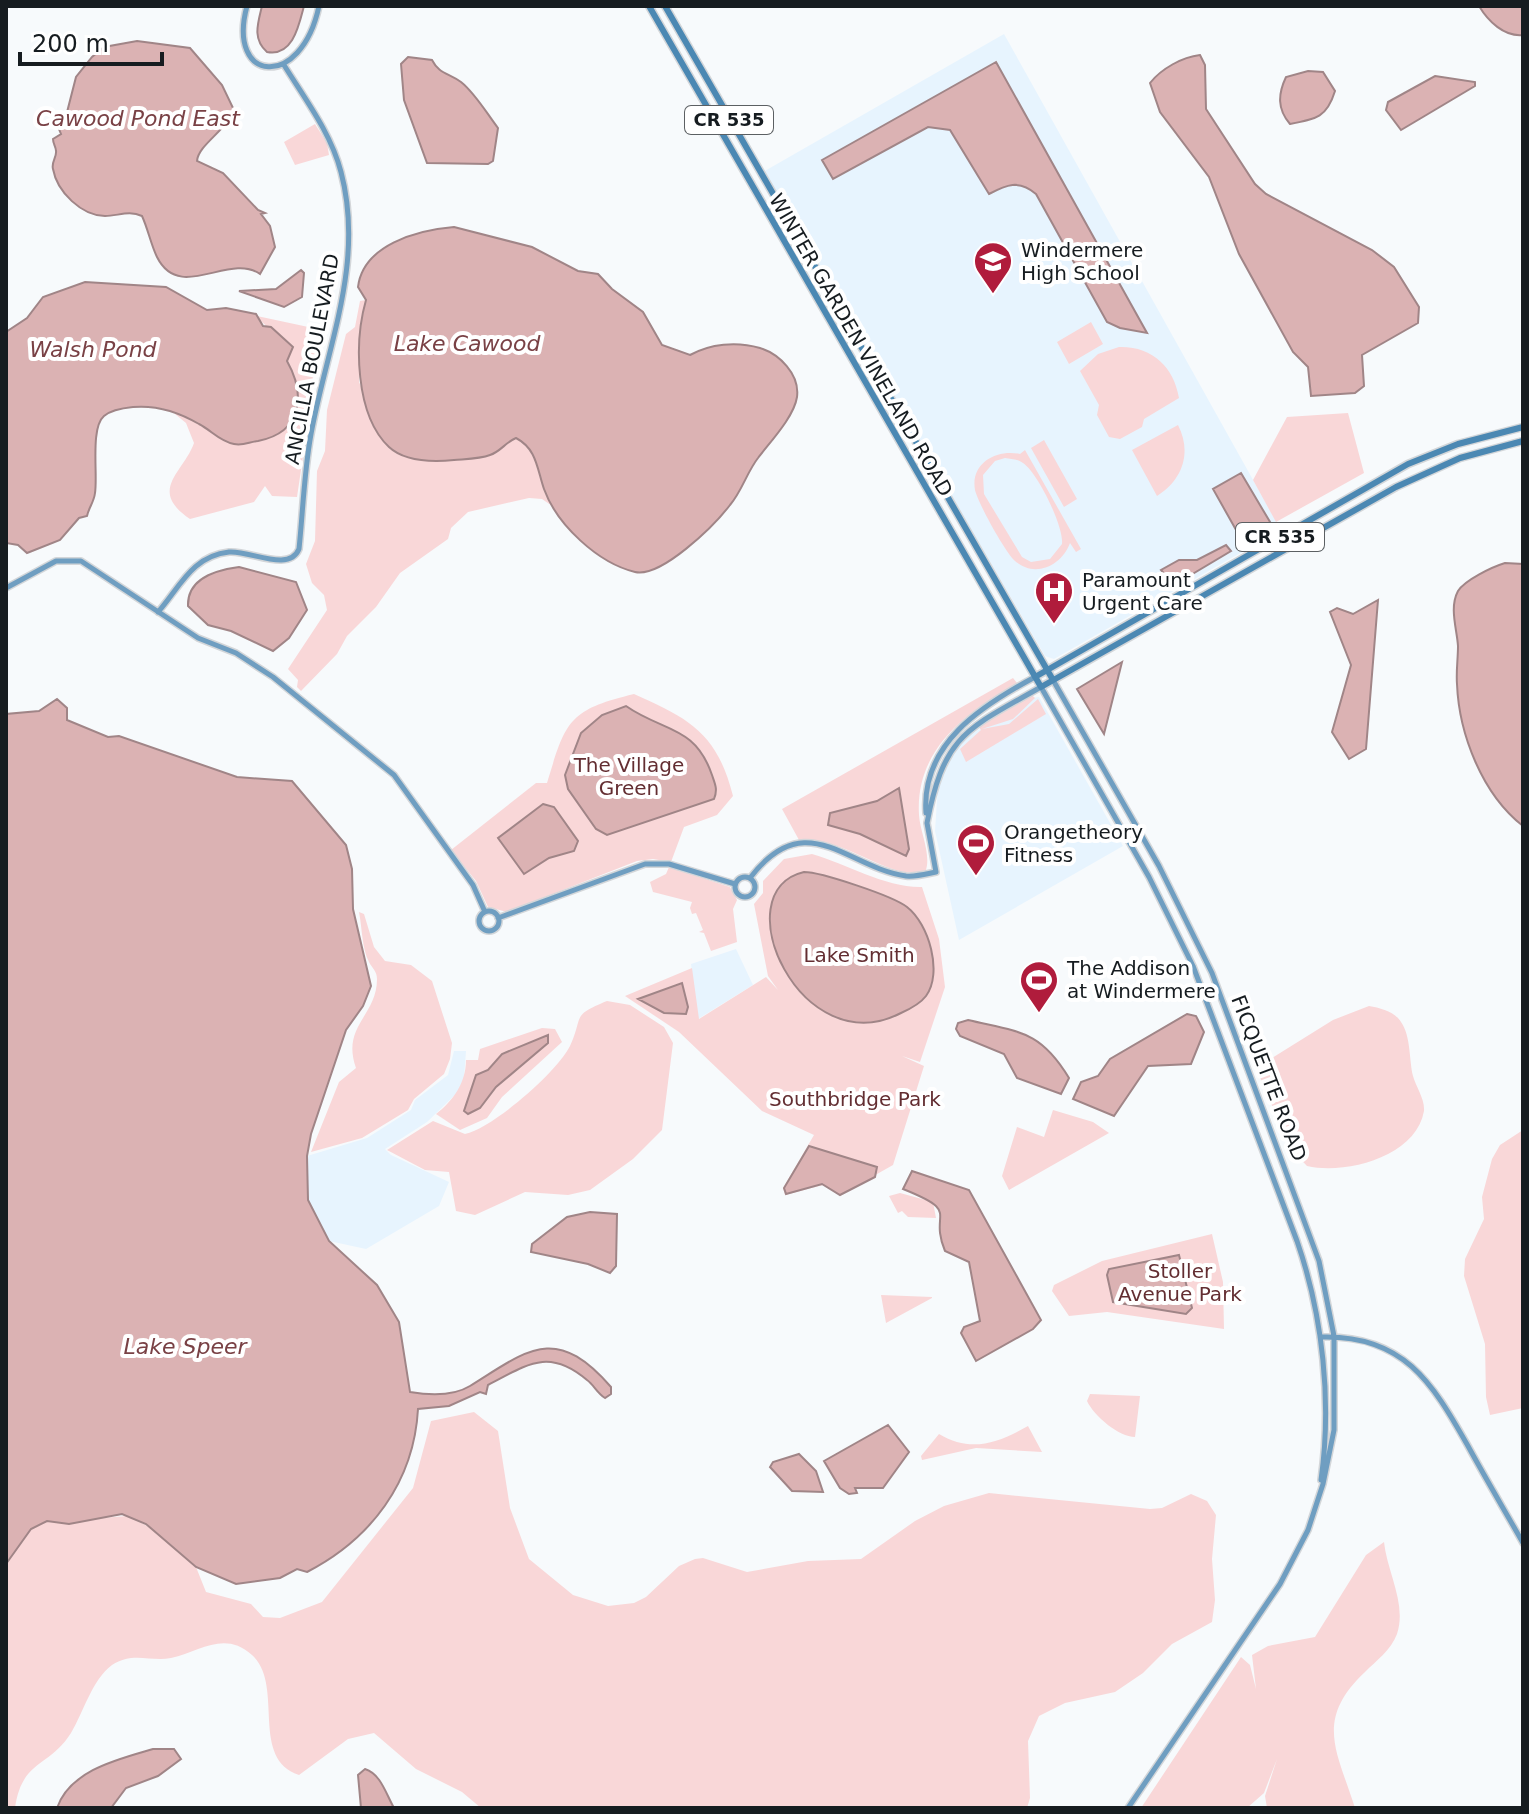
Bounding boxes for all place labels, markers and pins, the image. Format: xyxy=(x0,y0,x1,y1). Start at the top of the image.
place label: Windermere High School xyxy=(1021,238,1143,285)
school or university icon: Windermere High School xyxy=(972,240,1014,295)
place label: Paramount Urgent Care xyxy=(1082,568,1203,615)
hospital icon: Paramount Urgent Care xyxy=(1033,570,1075,625)
place label: Orangetheory Fitness xyxy=(1004,820,1143,867)
sports icon: Orangetheory Fitness xyxy=(955,822,997,877)
place label: The Addison at Windermere xyxy=(1066,956,1216,1003)
sports icon: The Addison at Windermere xyxy=(1018,959,1060,1014)

